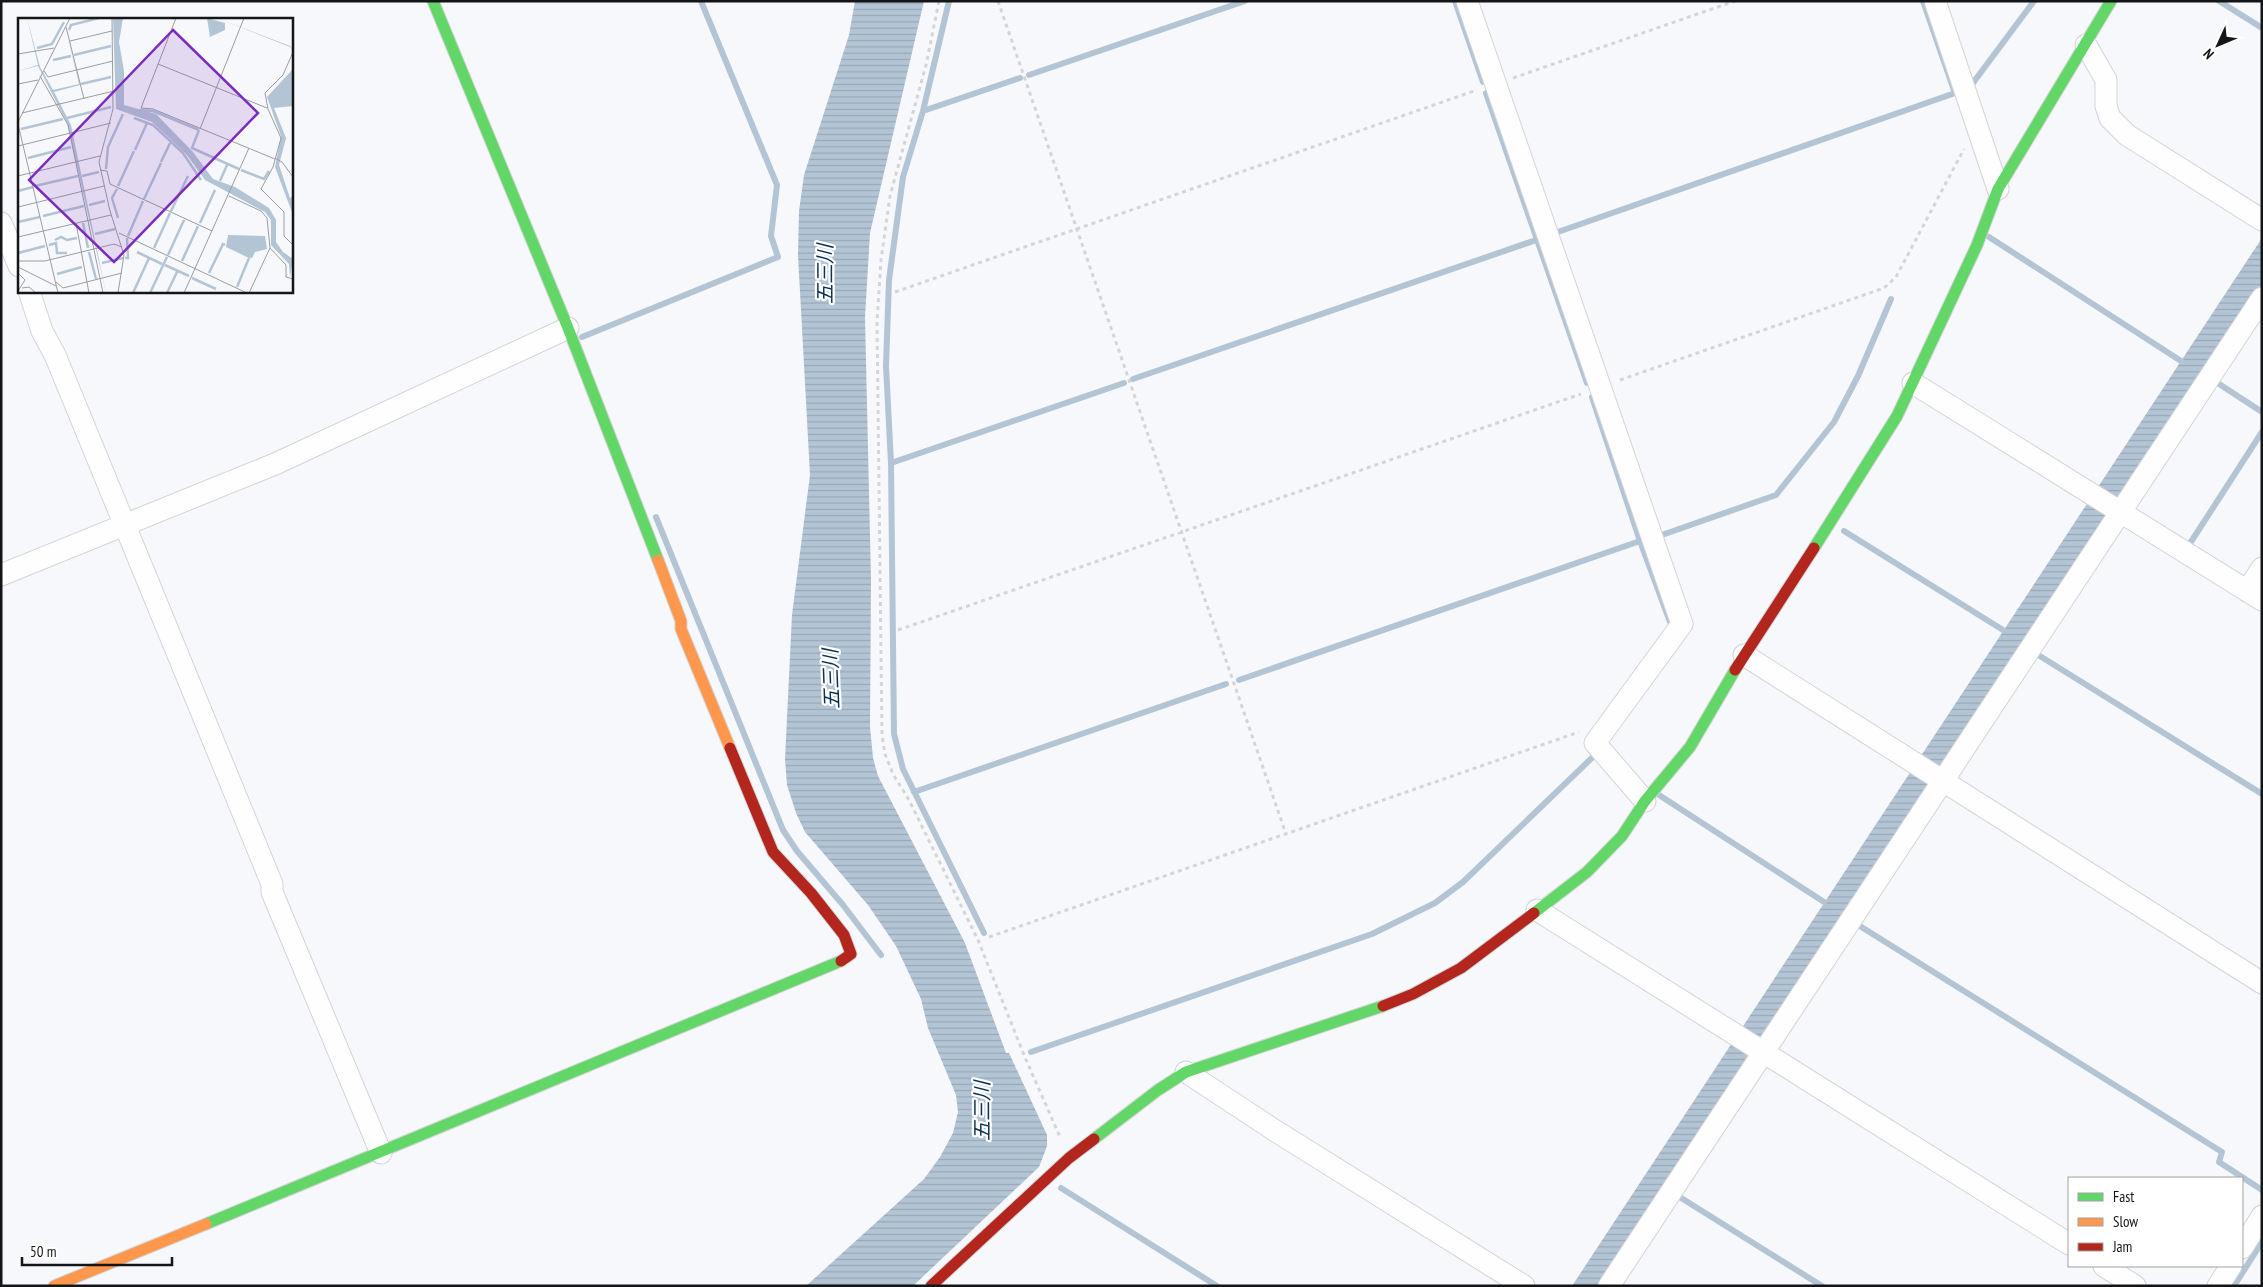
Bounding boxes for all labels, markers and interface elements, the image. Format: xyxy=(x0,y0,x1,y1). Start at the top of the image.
inset map xyxy=(18,18,292,292)
north arrow xyxy=(2193,20,2243,70)
text: N xyxy=(2200,45,2218,63)
water label: 五三川 xyxy=(812,242,838,304)
water label: 五三川 xyxy=(817,647,845,709)
water label: 五三川 xyxy=(969,1079,995,1141)
legend xyxy=(2068,1177,2243,1267)
text: Fast xyxy=(2113,1187,2134,1206)
text: Slow xyxy=(2113,1212,2138,1231)
scale bar xyxy=(22,1234,172,1266)
text: Jam xyxy=(2112,1237,2132,1256)
text: 50 m xyxy=(30,1242,56,1261)

